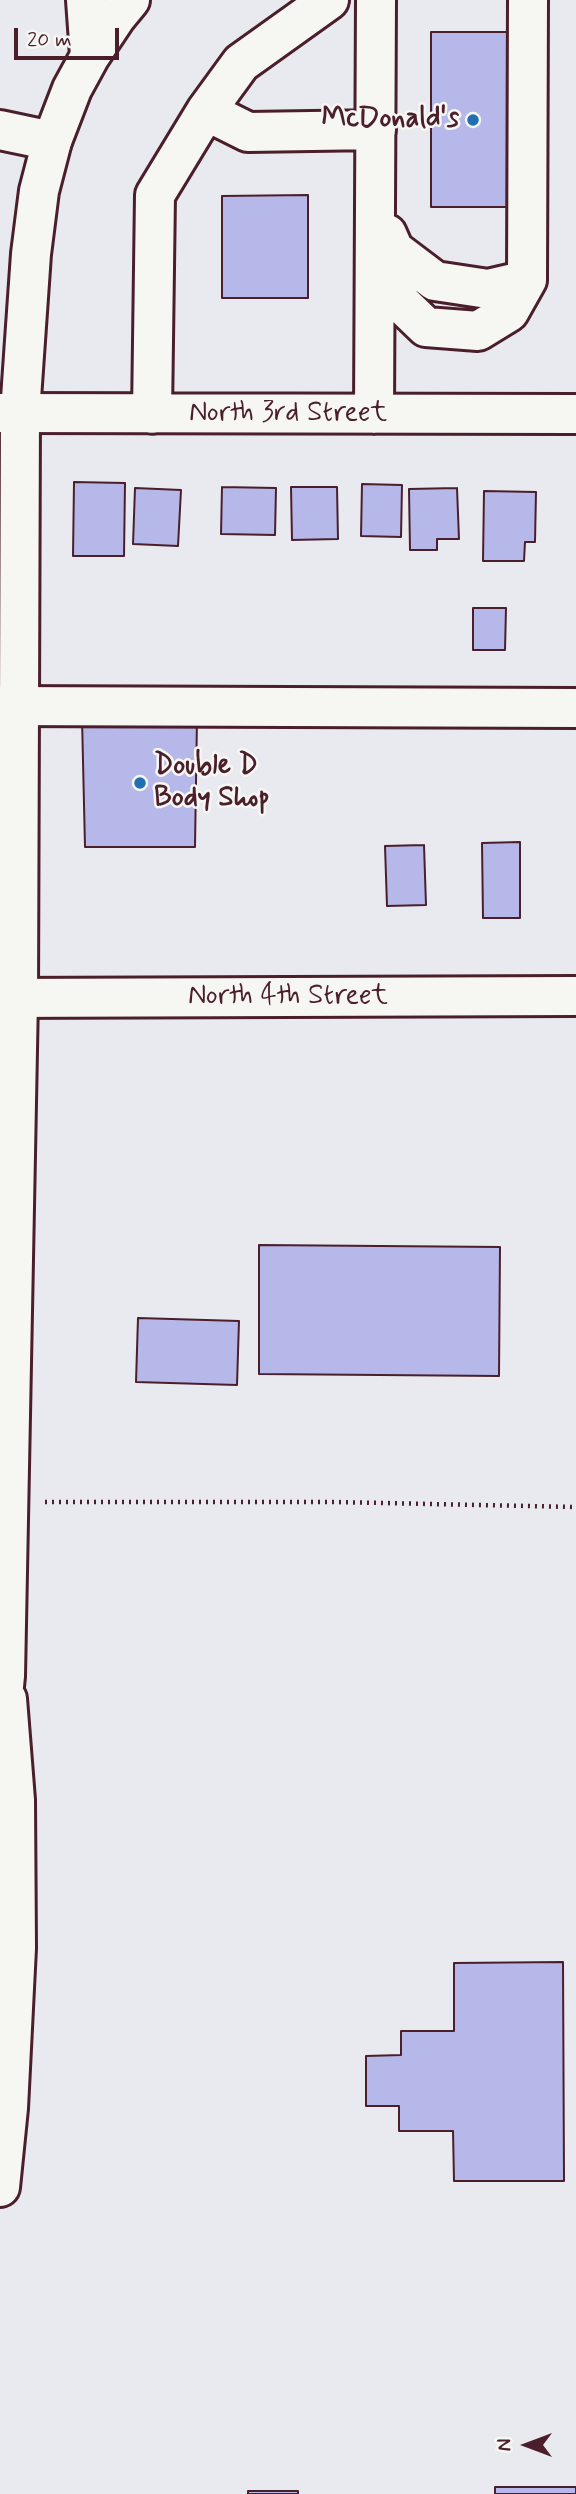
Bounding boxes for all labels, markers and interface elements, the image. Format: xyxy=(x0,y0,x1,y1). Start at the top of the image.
scale bar xyxy=(18,14,122,58)
text: 20 m xyxy=(27,26,72,54)
place label: McDonald's xyxy=(322,103,459,137)
marker: McDonald's xyxy=(465,112,481,128)
street label: North 3rd Street xyxy=(189,397,387,431)
place label: Double D Body Shop xyxy=(154,750,270,816)
marker: Double D Body Shop xyxy=(132,775,148,791)
street label: North 4th Street xyxy=(188,980,388,1014)
north arrow xyxy=(492,2410,562,2480)
text: N xyxy=(493,2439,518,2451)

